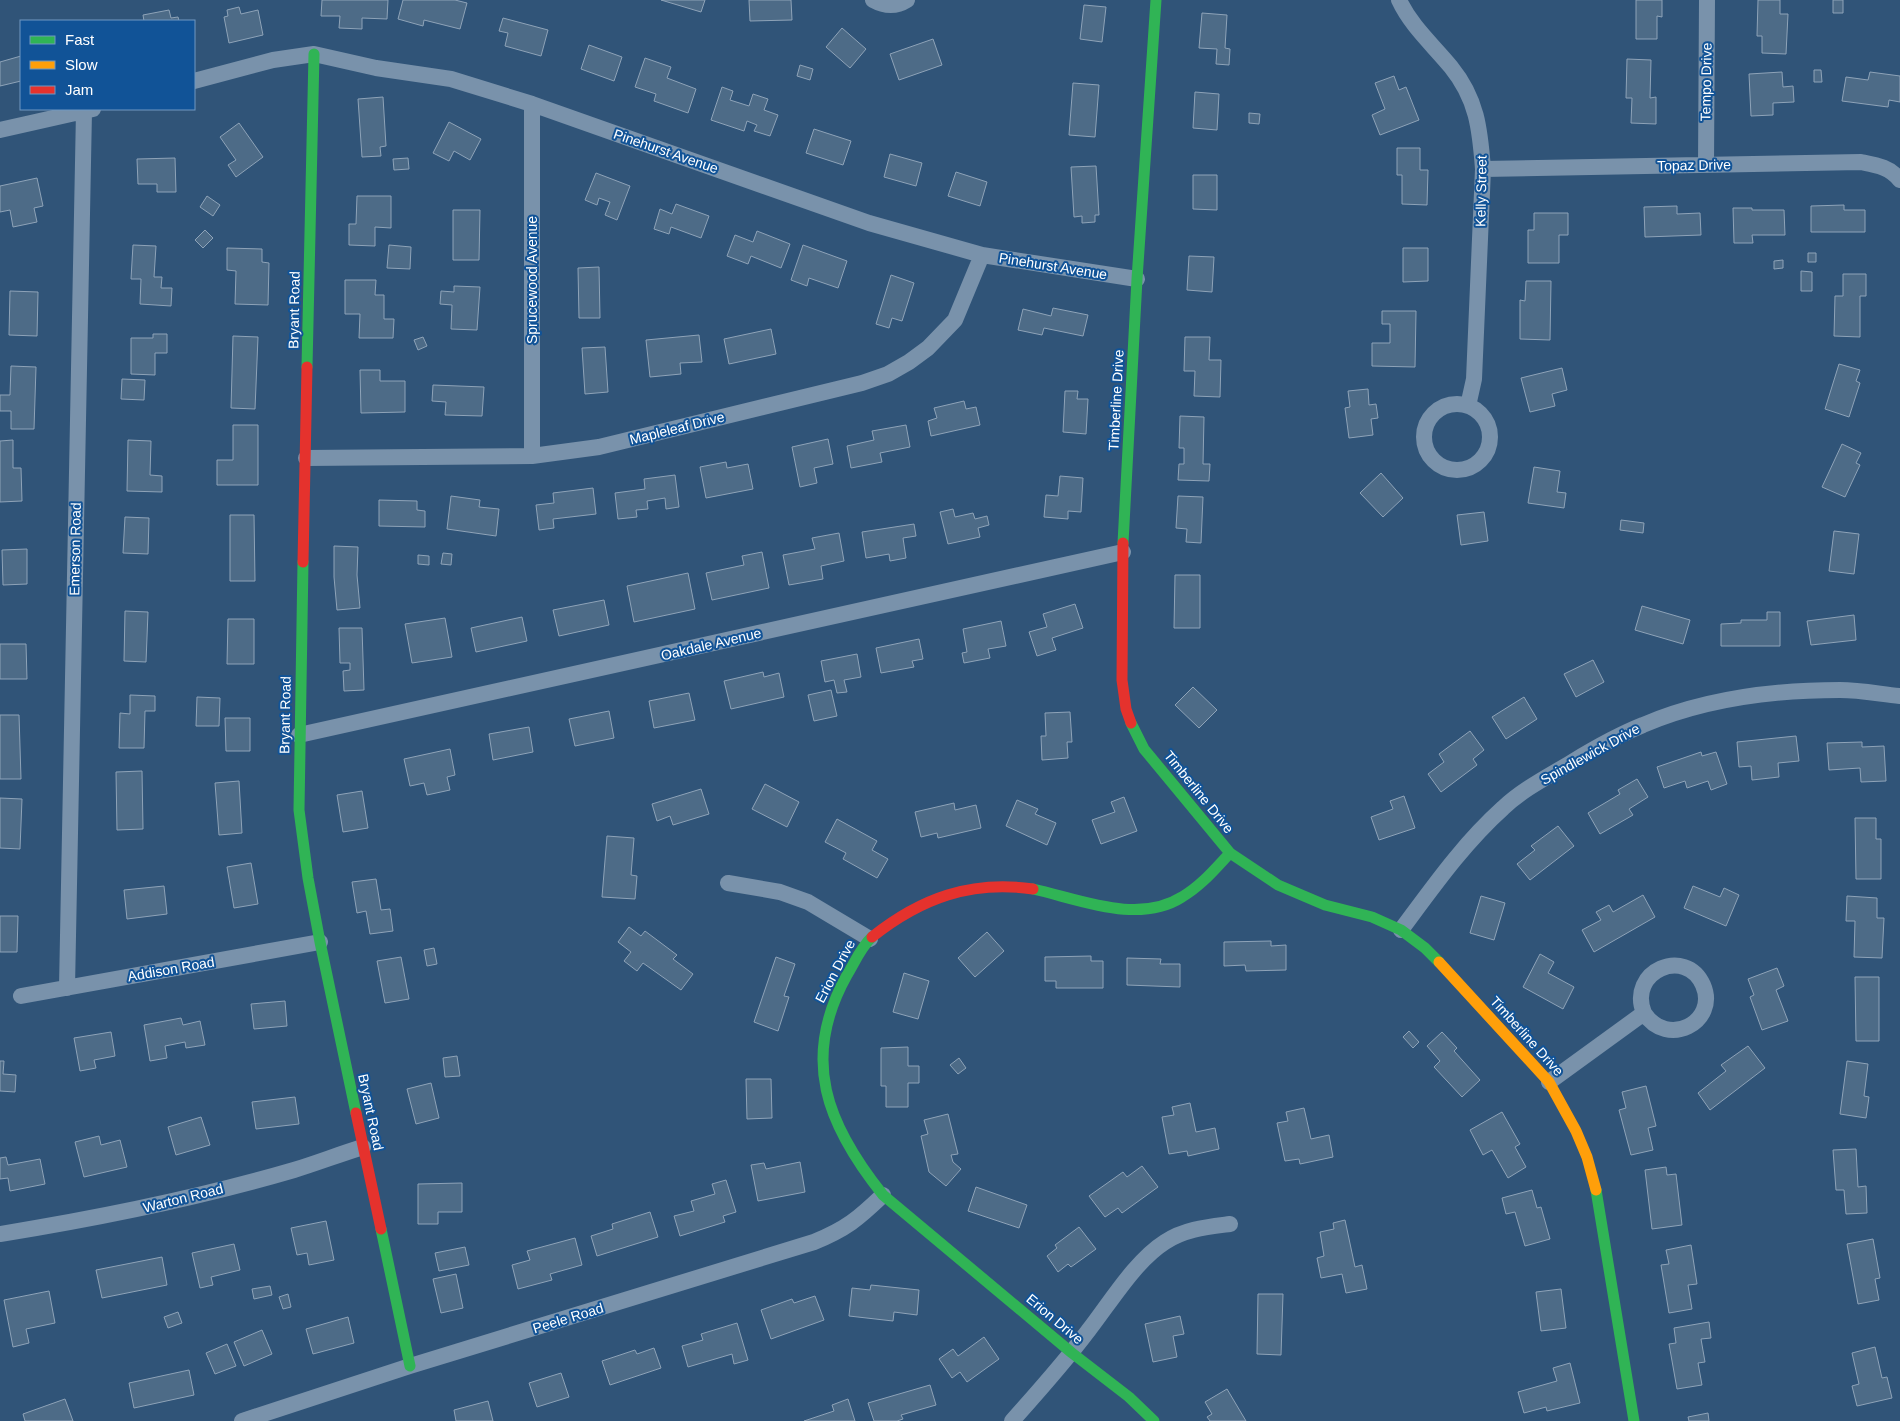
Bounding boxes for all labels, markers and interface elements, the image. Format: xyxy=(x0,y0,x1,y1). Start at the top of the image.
legend xyxy=(20,20,195,110)
text: Fast xyxy=(65,31,95,48)
street label: Tempo Drive xyxy=(1697,42,1715,121)
text: Slow xyxy=(65,56,98,73)
text: Jam xyxy=(65,81,93,98)
street label: Pinehurst Avenue xyxy=(612,126,721,176)
street label: Kelly Street xyxy=(1472,155,1490,227)
street label: Topaz Drive xyxy=(1657,156,1731,174)
street label: Sprucewood Avenue xyxy=(524,216,540,344)
street label: Pinehurst Avenue xyxy=(998,250,1109,282)
street label: Bryant Road xyxy=(285,271,303,349)
street label: Timberline Drive xyxy=(1105,349,1127,451)
street label: Mapleleaf Drive xyxy=(628,408,726,448)
street label: Emerson Road xyxy=(66,502,84,596)
street label: Oakdale Avenue xyxy=(659,625,763,663)
street label: Bryant Road xyxy=(276,676,294,754)
street label: Spindlewick Drive xyxy=(1538,720,1642,788)
street label: Timberline Drive xyxy=(1161,748,1237,837)
street label: Erion Drive xyxy=(812,936,858,1005)
street label: Addison Road xyxy=(126,953,216,985)
street label: Timberline Drive xyxy=(1487,993,1567,1079)
street label: Bryant Road xyxy=(355,1072,387,1152)
street label: Warton Road xyxy=(141,1180,225,1216)
street label: Erion Drive xyxy=(1023,1291,1087,1348)
street label: Peele Road xyxy=(531,1300,605,1336)

